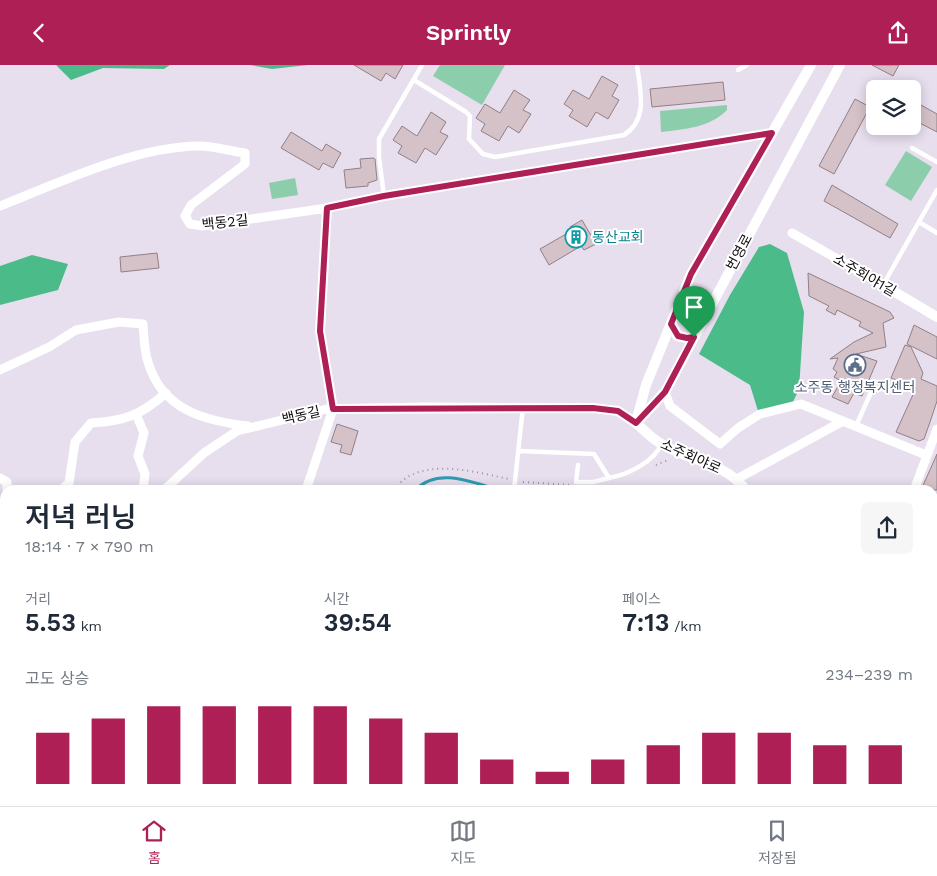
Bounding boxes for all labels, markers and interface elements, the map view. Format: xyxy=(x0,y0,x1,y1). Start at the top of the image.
icon: back xyxy=(25,19,53,47)
icon: share xyxy=(884,19,912,47)
text: Sprintly xyxy=(426,20,511,45)
map controls xyxy=(866,80,921,135)
button: layers xyxy=(866,80,921,135)
street label: 백동2길 xyxy=(201,212,249,232)
building icon: 동산교회 xyxy=(564,225,588,249)
place label: 동산교회 xyxy=(592,229,644,245)
street label: 번영로 xyxy=(723,231,755,273)
street label: 소주회야1길 xyxy=(831,251,899,299)
pin xyxy=(673,286,715,337)
icon: arrive xyxy=(680,293,708,321)
public building icon: 소주동 행정복지센터 xyxy=(843,353,867,377)
place label: 소주동 행정복지센터 xyxy=(795,379,915,395)
street label: 백동길 xyxy=(280,403,322,427)
street label: 소주회야로 xyxy=(658,436,724,476)
text: 저녁 러닝 xyxy=(25,501,137,534)
button: share xyxy=(861,502,913,554)
text: 18:14 · 7 × 790 m xyxy=(25,537,154,556)
text: 거리 xyxy=(25,591,51,607)
text: 시간 xyxy=(324,591,349,607)
text: 페이스 xyxy=(622,591,661,607)
text: 5.53 xyxy=(25,608,76,637)
text: 39:54 xyxy=(324,608,392,637)
text: 7:13 xyxy=(622,608,669,637)
text: km xyxy=(76,618,102,634)
text: /km xyxy=(669,618,702,634)
text: 234–239 m xyxy=(825,665,913,684)
text: 고도 상승 xyxy=(25,669,89,688)
tab: 홈 xyxy=(140,817,168,867)
tab: 지도 xyxy=(449,817,477,867)
tab: 저장됨 xyxy=(758,817,797,867)

